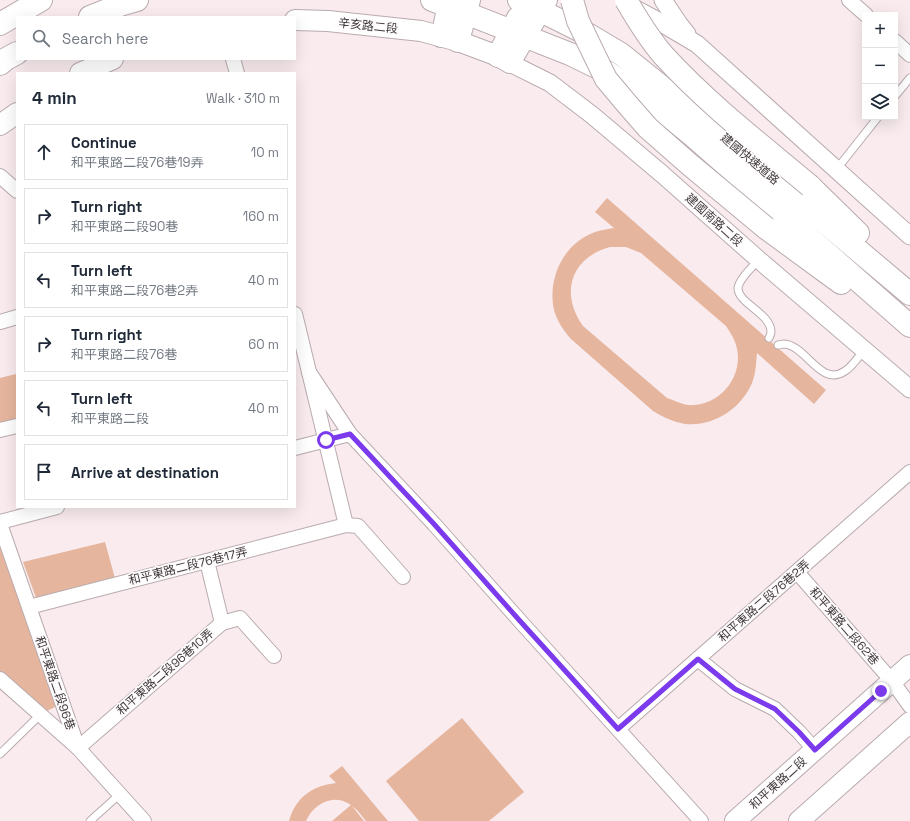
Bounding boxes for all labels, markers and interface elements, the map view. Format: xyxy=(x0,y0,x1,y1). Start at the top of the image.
map controls xyxy=(862,12,898,120)
button: + xyxy=(862,12,898,48)
street label: 辛亥路二段 xyxy=(337,15,399,37)
search box xyxy=(16,16,296,60)
icon: search xyxy=(30,27,52,49)
text: Search here xyxy=(62,29,148,48)
button: − xyxy=(862,48,898,84)
button: layers xyxy=(862,84,898,120)
text: 4 min xyxy=(32,87,77,109)
text: Walk · 310 m xyxy=(206,90,280,107)
street label: 建國快速道路 xyxy=(717,130,783,188)
text: Continue xyxy=(71,133,137,152)
icon: ahead xyxy=(33,141,55,163)
text: 10 m xyxy=(251,144,279,161)
text: 和平東路二段76巷19弄 xyxy=(71,154,204,171)
street label: 建國南路二段 xyxy=(682,190,746,250)
text: Turn right xyxy=(71,197,142,216)
icon: right xyxy=(33,205,55,227)
text: 160 m xyxy=(243,208,279,225)
text: 和平東路二段90巷 xyxy=(71,218,178,235)
text: Turn left xyxy=(71,261,133,280)
icon: left xyxy=(33,269,55,291)
text: 40 m xyxy=(248,272,279,289)
text: 和平東路二段76巷2弄 xyxy=(71,282,198,299)
text: Turn right xyxy=(71,325,142,344)
icon: right xyxy=(33,333,55,355)
text: 60 m xyxy=(248,336,279,353)
text: 和平東路二段76巷 xyxy=(71,346,177,363)
text: Turn left xyxy=(71,389,133,408)
icon: left xyxy=(33,397,55,419)
text: 40 m xyxy=(248,400,279,417)
text: 和平東路二段 xyxy=(71,410,149,427)
route start xyxy=(317,431,335,449)
icon: arrive xyxy=(33,461,55,483)
text: Arrive at destination xyxy=(71,463,219,482)
street label: 和平東路二段76巷17弄 xyxy=(127,544,249,588)
street label: 和平東路二段76巷2弄 xyxy=(715,556,813,646)
street label: 和平東路二段62巷 xyxy=(806,584,882,668)
street label: 和平東路二段96巷10弄 xyxy=(113,625,217,719)
street label: 和平東路二段96巷 xyxy=(31,634,79,732)
route end xyxy=(872,682,890,700)
street label: 和平東路二段 xyxy=(746,753,810,813)

